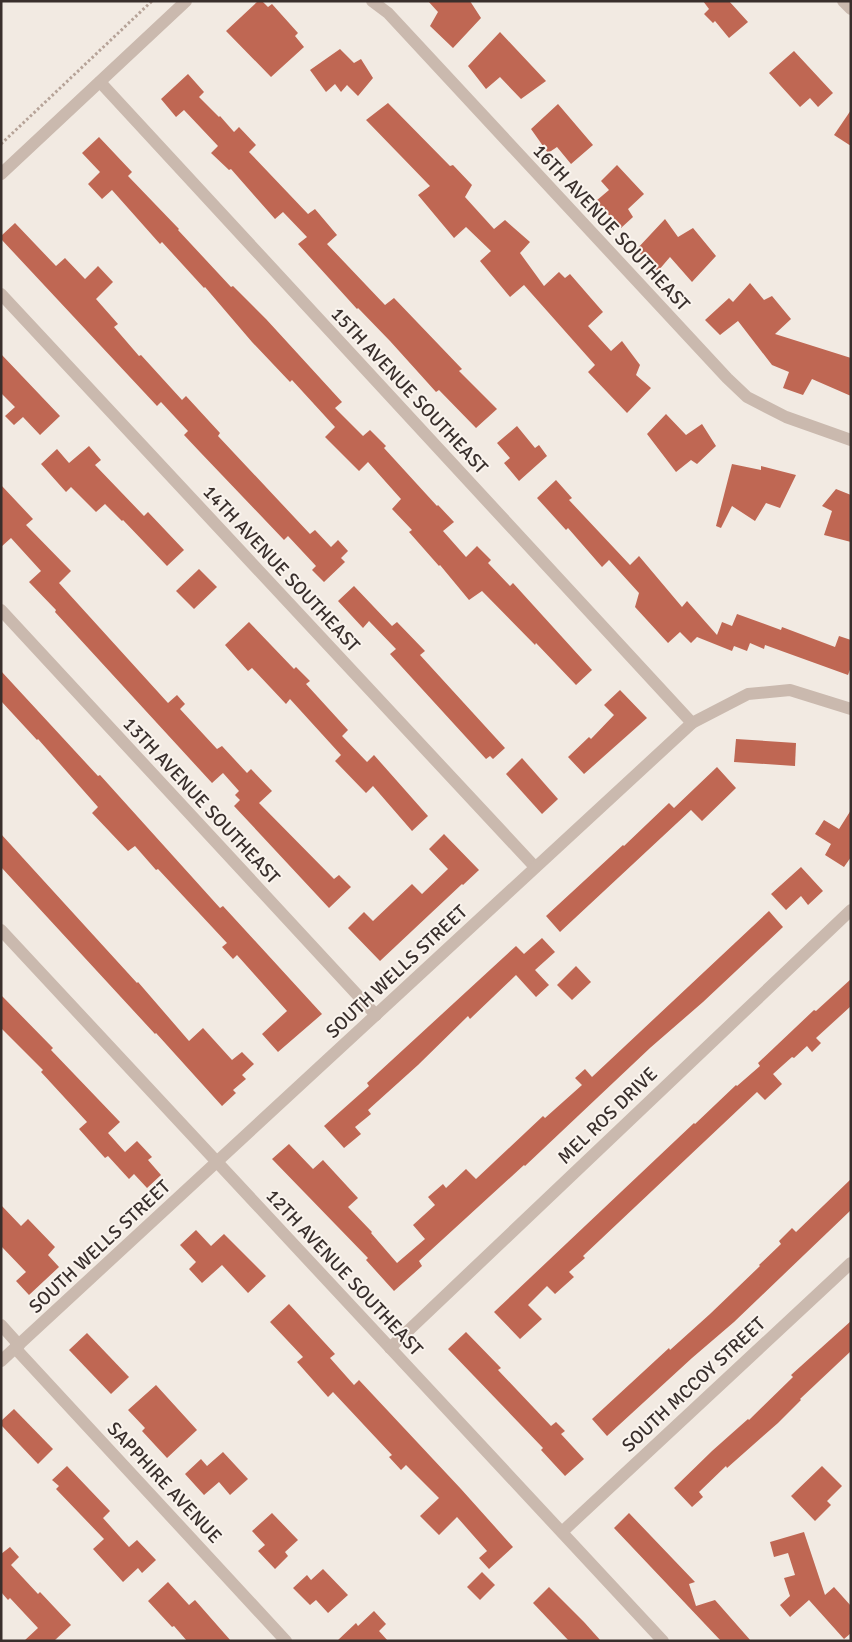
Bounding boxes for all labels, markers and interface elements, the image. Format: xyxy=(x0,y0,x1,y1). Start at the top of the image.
street label: 16TH AVENUE SOUTHEAST xyxy=(528,139,695,317)
street label: 15TH AVENUE SOUTHEAST xyxy=(326,302,493,480)
street label: 14TH AVENUE SOUTHEAST xyxy=(198,480,365,658)
street label: 13TH AVENUE SOUTHEAST xyxy=(118,712,285,890)
street label: SOUTH WELLS STREET xyxy=(321,899,473,1044)
street label: MEL ROS DRIVE xyxy=(553,1062,663,1169)
street label: SOUTH WELLS STREET xyxy=(24,1174,176,1319)
street label: 12TH AVENUE SOUTHEAST xyxy=(261,1184,428,1362)
street label: SOUTH MCCOY STREET xyxy=(617,1312,771,1457)
street label: SAPPHIRE AVENUE xyxy=(102,1417,227,1548)

